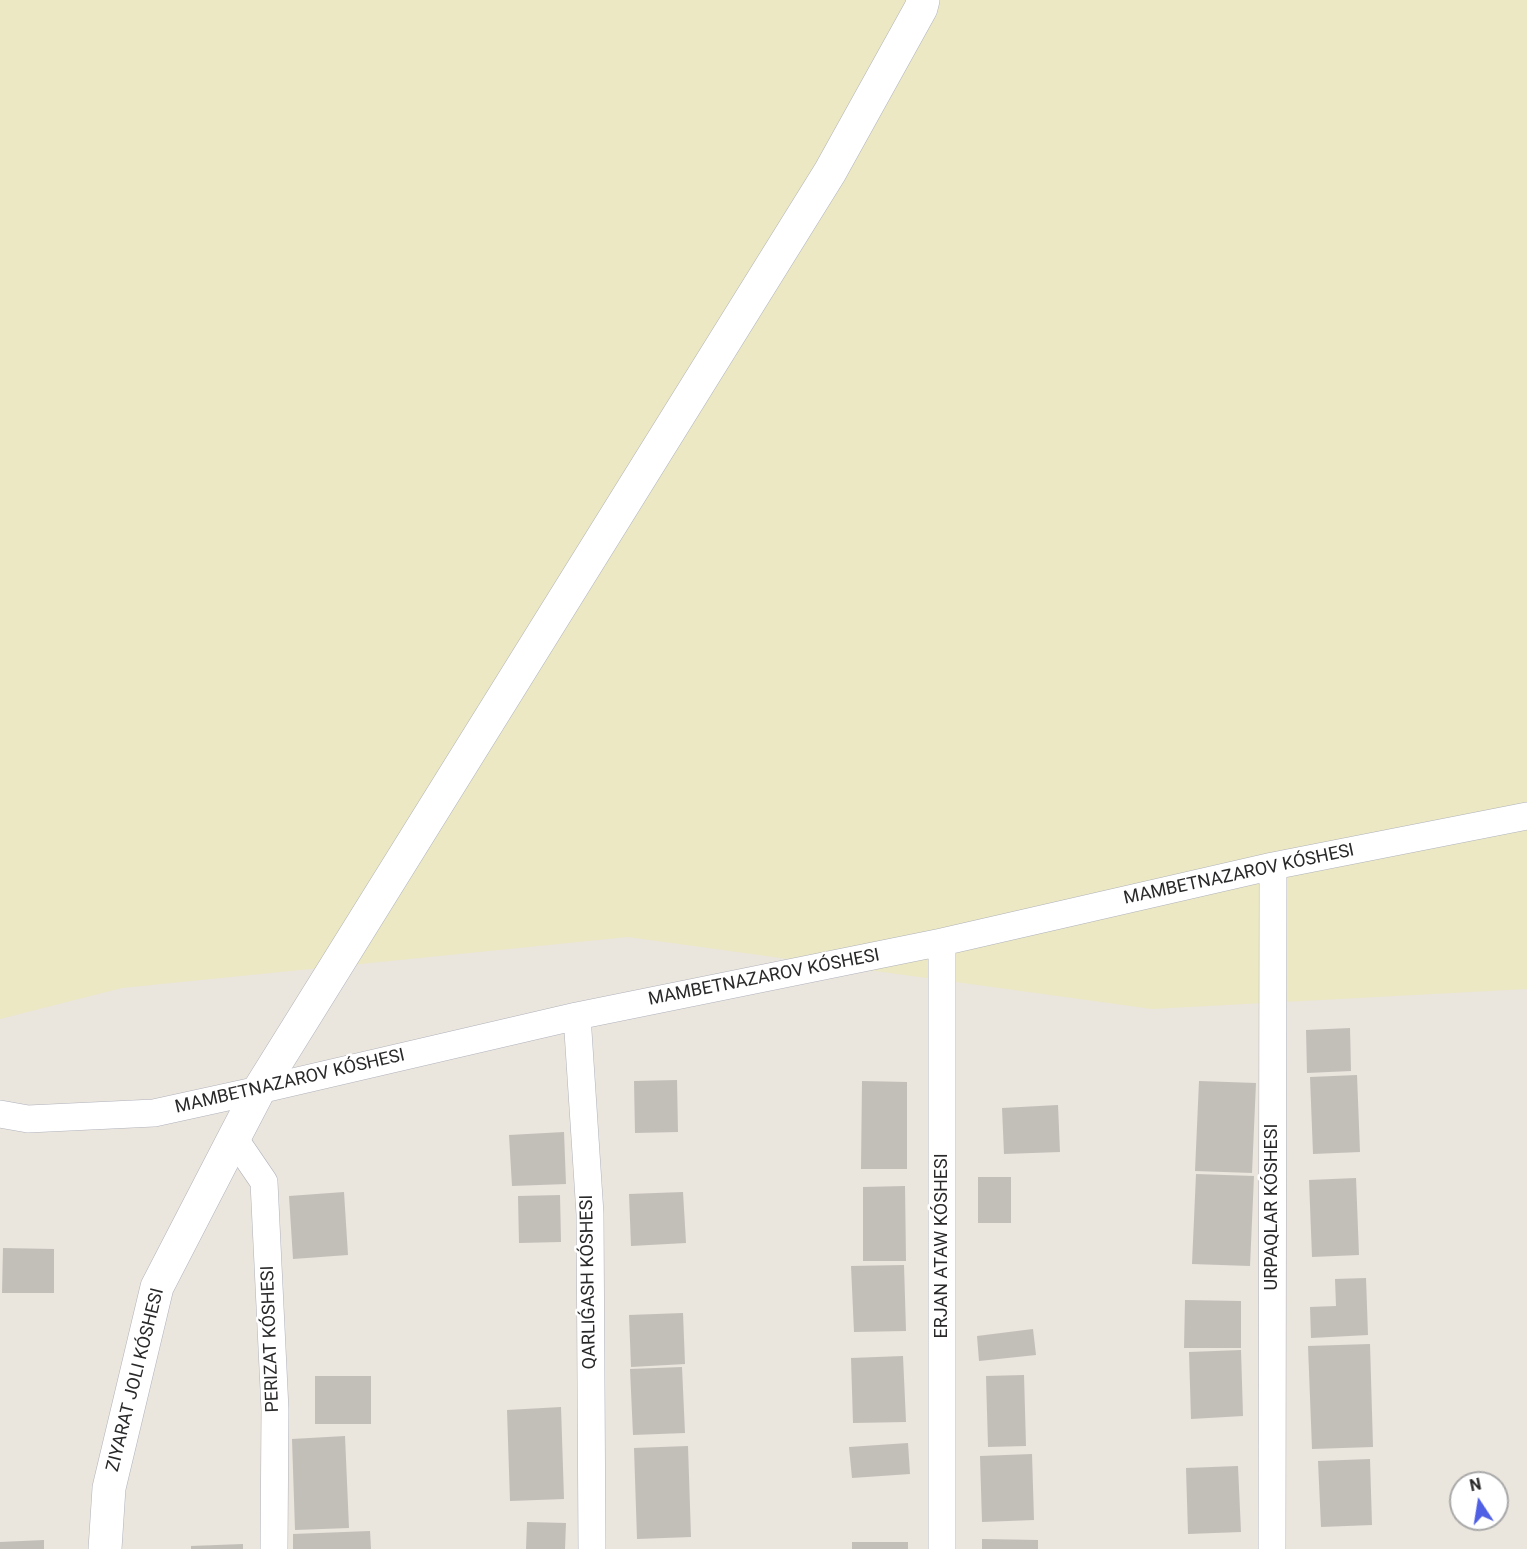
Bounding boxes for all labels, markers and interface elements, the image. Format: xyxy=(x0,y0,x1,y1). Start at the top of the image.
street label: MAMBETNAZAROV KÓSHESI xyxy=(1122,840,1356,910)
street label: MAMBETNAZAROV KÓSHESI xyxy=(647,945,881,1011)
street label: MAMBETNAZAROV KÓSHESI xyxy=(173,1045,407,1119)
street label: URPAQLAR KÓSHESI xyxy=(1261,1124,1283,1290)
street label: ERJAN ATAW KÓSHESI xyxy=(931,1153,953,1339)
street label: QARLIǴASH KÓSHESI xyxy=(577,1195,601,1369)
street label: PERIZAT KÓSHESI xyxy=(258,1265,284,1413)
street label: ZIYARAT JOLI KÓSHESI xyxy=(103,1286,169,1474)
north arrow xyxy=(1449,1471,1509,1531)
text: N xyxy=(1468,1474,1483,1495)

